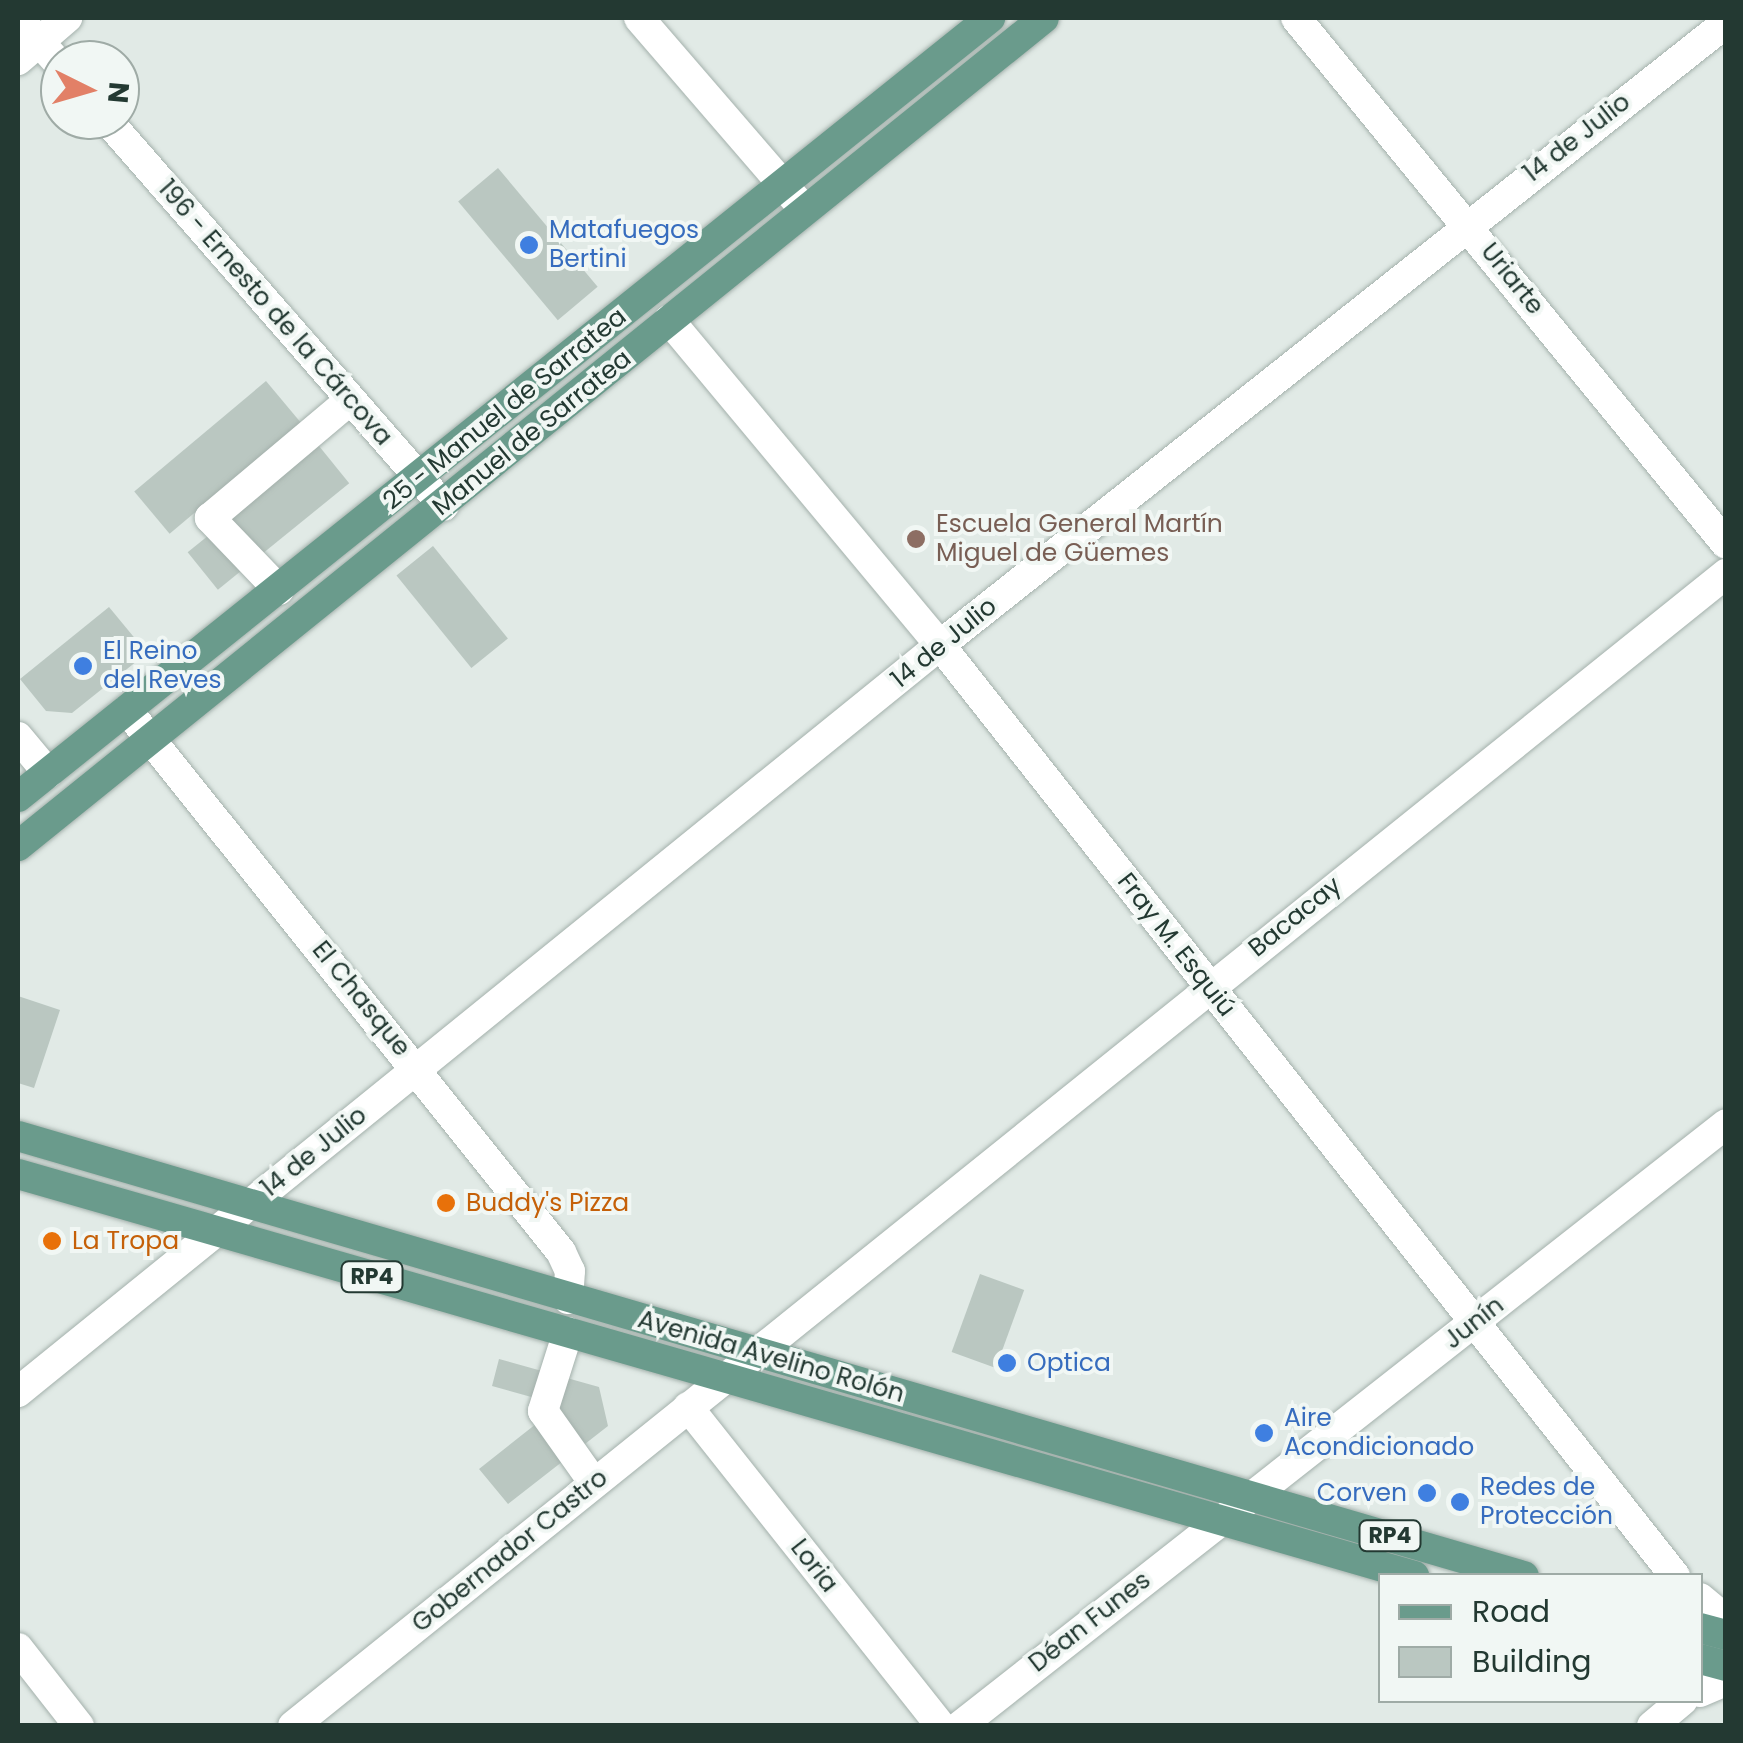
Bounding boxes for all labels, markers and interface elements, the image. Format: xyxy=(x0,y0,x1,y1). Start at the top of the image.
north arrow xyxy=(40,40,140,140)
text: N xyxy=(98,80,139,105)
street label: 14 de Julio xyxy=(1518,87,1636,189)
street label: 196 - Ernesto de la Cárcova xyxy=(152,174,398,452)
place label: Matafuegos Bertini xyxy=(549,216,699,275)
marker: Matafuegos Bertini xyxy=(518,234,540,256)
street label: Uriarte xyxy=(1474,237,1550,321)
street label: 25 - Manuel de Sarratea xyxy=(378,302,632,516)
street label: Manuel de Sarratea xyxy=(427,344,637,522)
place label: Escuela General Martín Miguel de Güemes xyxy=(936,510,1223,569)
marker: Escuela General Martín Miguel de Güemes xyxy=(905,528,927,550)
street label: 14 de Julio xyxy=(885,591,1003,695)
place label: El Reino del Reves xyxy=(103,637,221,696)
marker: El Reino del Reves xyxy=(72,655,94,677)
street label: Fray M. Esquiú xyxy=(1111,867,1241,1023)
street label: Bacacay xyxy=(1243,871,1347,963)
street label: El Chasque xyxy=(306,935,416,1063)
street label: 14 de Julio xyxy=(255,1100,373,1204)
place label: Buddy's Pizza xyxy=(466,1188,629,1218)
marker: Buddy's Pizza xyxy=(435,1192,457,1214)
place label: La Tropa xyxy=(72,1226,179,1256)
marker: La Tropa xyxy=(41,1230,63,1252)
road number: RP4 xyxy=(340,1260,404,1294)
street label: Junín xyxy=(1438,1290,1510,1356)
street label: Avenida Avelino Rolón xyxy=(634,1305,908,1409)
place label: Optica xyxy=(1027,1348,1111,1378)
marker: Optica xyxy=(996,1352,1018,1374)
place label: Aire Acondicionado xyxy=(1284,1404,1474,1463)
marker: Aire Acondicionado xyxy=(1253,1422,1275,1444)
street label: Gobernador Castro xyxy=(406,1463,614,1639)
place label: Redes de Protección xyxy=(1480,1473,1613,1532)
place label: Corven xyxy=(1317,1478,1407,1508)
marker: Corven xyxy=(1416,1482,1438,1504)
marker: Redes de Protección xyxy=(1449,1491,1471,1513)
road number: RP4 xyxy=(1358,1519,1422,1553)
street label: Loria xyxy=(784,1533,844,1599)
street label: Déan Funes xyxy=(1023,1565,1157,1679)
legend xyxy=(1378,1573,1703,1703)
text: Road xyxy=(1472,1590,1550,1633)
text: Building xyxy=(1472,1640,1592,1683)

